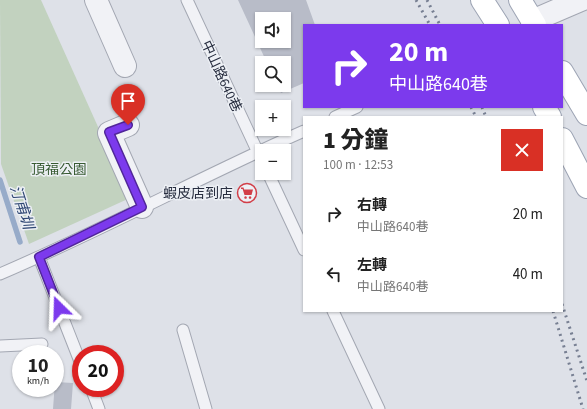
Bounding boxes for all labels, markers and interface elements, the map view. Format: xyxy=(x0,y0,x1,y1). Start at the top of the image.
map controls xyxy=(255,12,291,180)
button: sound xyxy=(255,12,291,48)
text: 20 m xyxy=(389,32,448,72)
street label: 中山路640巷 xyxy=(196,37,246,115)
icon: right xyxy=(323,40,375,92)
button: search xyxy=(255,56,291,92)
text: 中山路640巷 xyxy=(389,72,488,97)
pin xyxy=(111,84,145,125)
icon: arrive xyxy=(117,90,139,112)
button: + xyxy=(255,100,291,136)
text: 1 分鐘 xyxy=(323,123,389,158)
button: close xyxy=(501,129,543,171)
button: − xyxy=(255,144,291,180)
text: 100 m · 12:53 xyxy=(323,156,393,174)
park label: 頂福公園 xyxy=(31,160,87,180)
supermarket icon: 蝦皮店到店 xyxy=(236,182,258,204)
water label: 汀甫圳 xyxy=(5,183,39,234)
place label: 蝦皮店到店 xyxy=(163,184,233,204)
text: 右轉 xyxy=(357,195,387,216)
icon: right xyxy=(323,203,345,225)
text: 20 m xyxy=(513,204,543,225)
text: 中山路640巷 xyxy=(357,218,428,236)
text: 左轉 xyxy=(357,255,387,276)
icon: left xyxy=(323,263,345,285)
text: 40 m xyxy=(513,264,543,285)
text: 中山路640巷 xyxy=(357,278,428,296)
position arrow xyxy=(38,287,80,329)
speed limit sign: 20 xyxy=(72,345,124,397)
text: 10 xyxy=(27,352,49,380)
text: km/h xyxy=(27,374,49,388)

